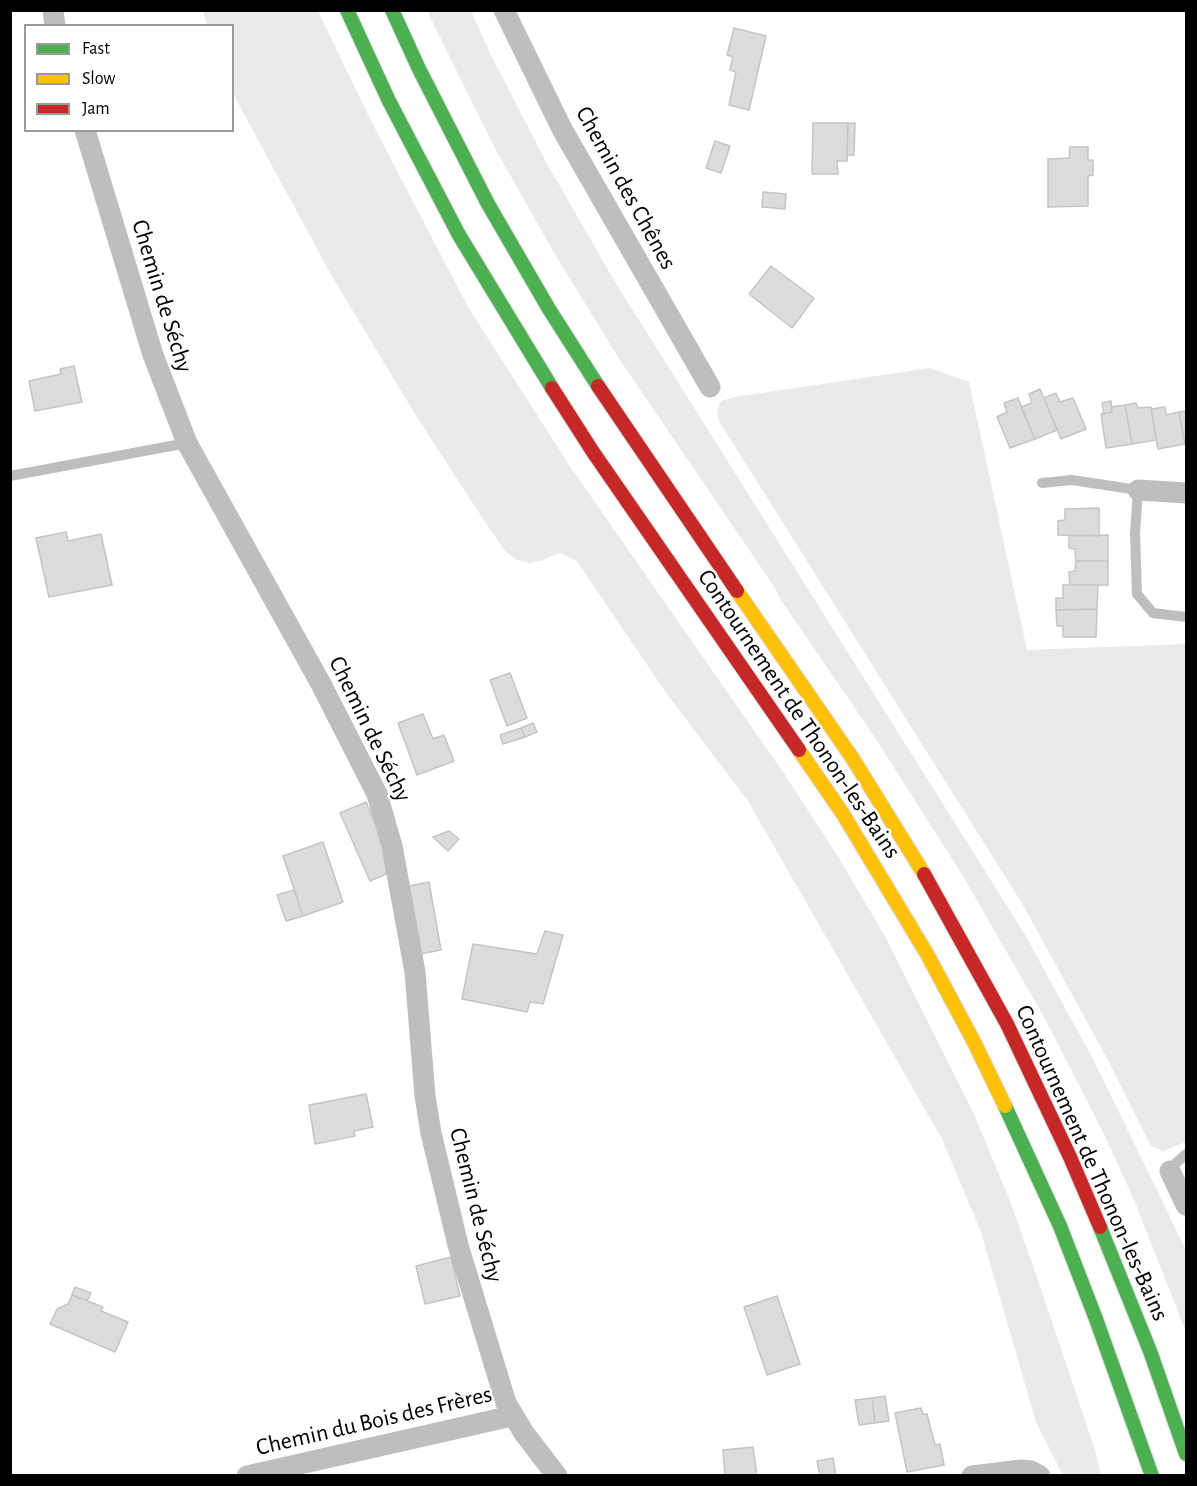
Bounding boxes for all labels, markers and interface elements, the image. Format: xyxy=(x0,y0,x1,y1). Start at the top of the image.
legend xyxy=(24,24,234,132)
text: Fast xyxy=(82,40,110,58)
text: Slow xyxy=(82,70,115,88)
text: Jam xyxy=(82,100,110,118)
street label: Chemin des Chênes xyxy=(569,101,683,275)
street label: Chemin de Séchy xyxy=(125,216,199,376)
street label: Contournement de Thonon-les-Bains xyxy=(691,564,907,864)
street label: Chemin de Séchy xyxy=(322,652,418,806)
street label: Contournement de Thonon-les-Bains xyxy=(1009,1001,1175,1325)
street label: Chemin de Séchy xyxy=(443,1125,509,1285)
street label: Chemin du Bois des Frères xyxy=(253,1380,495,1462)

